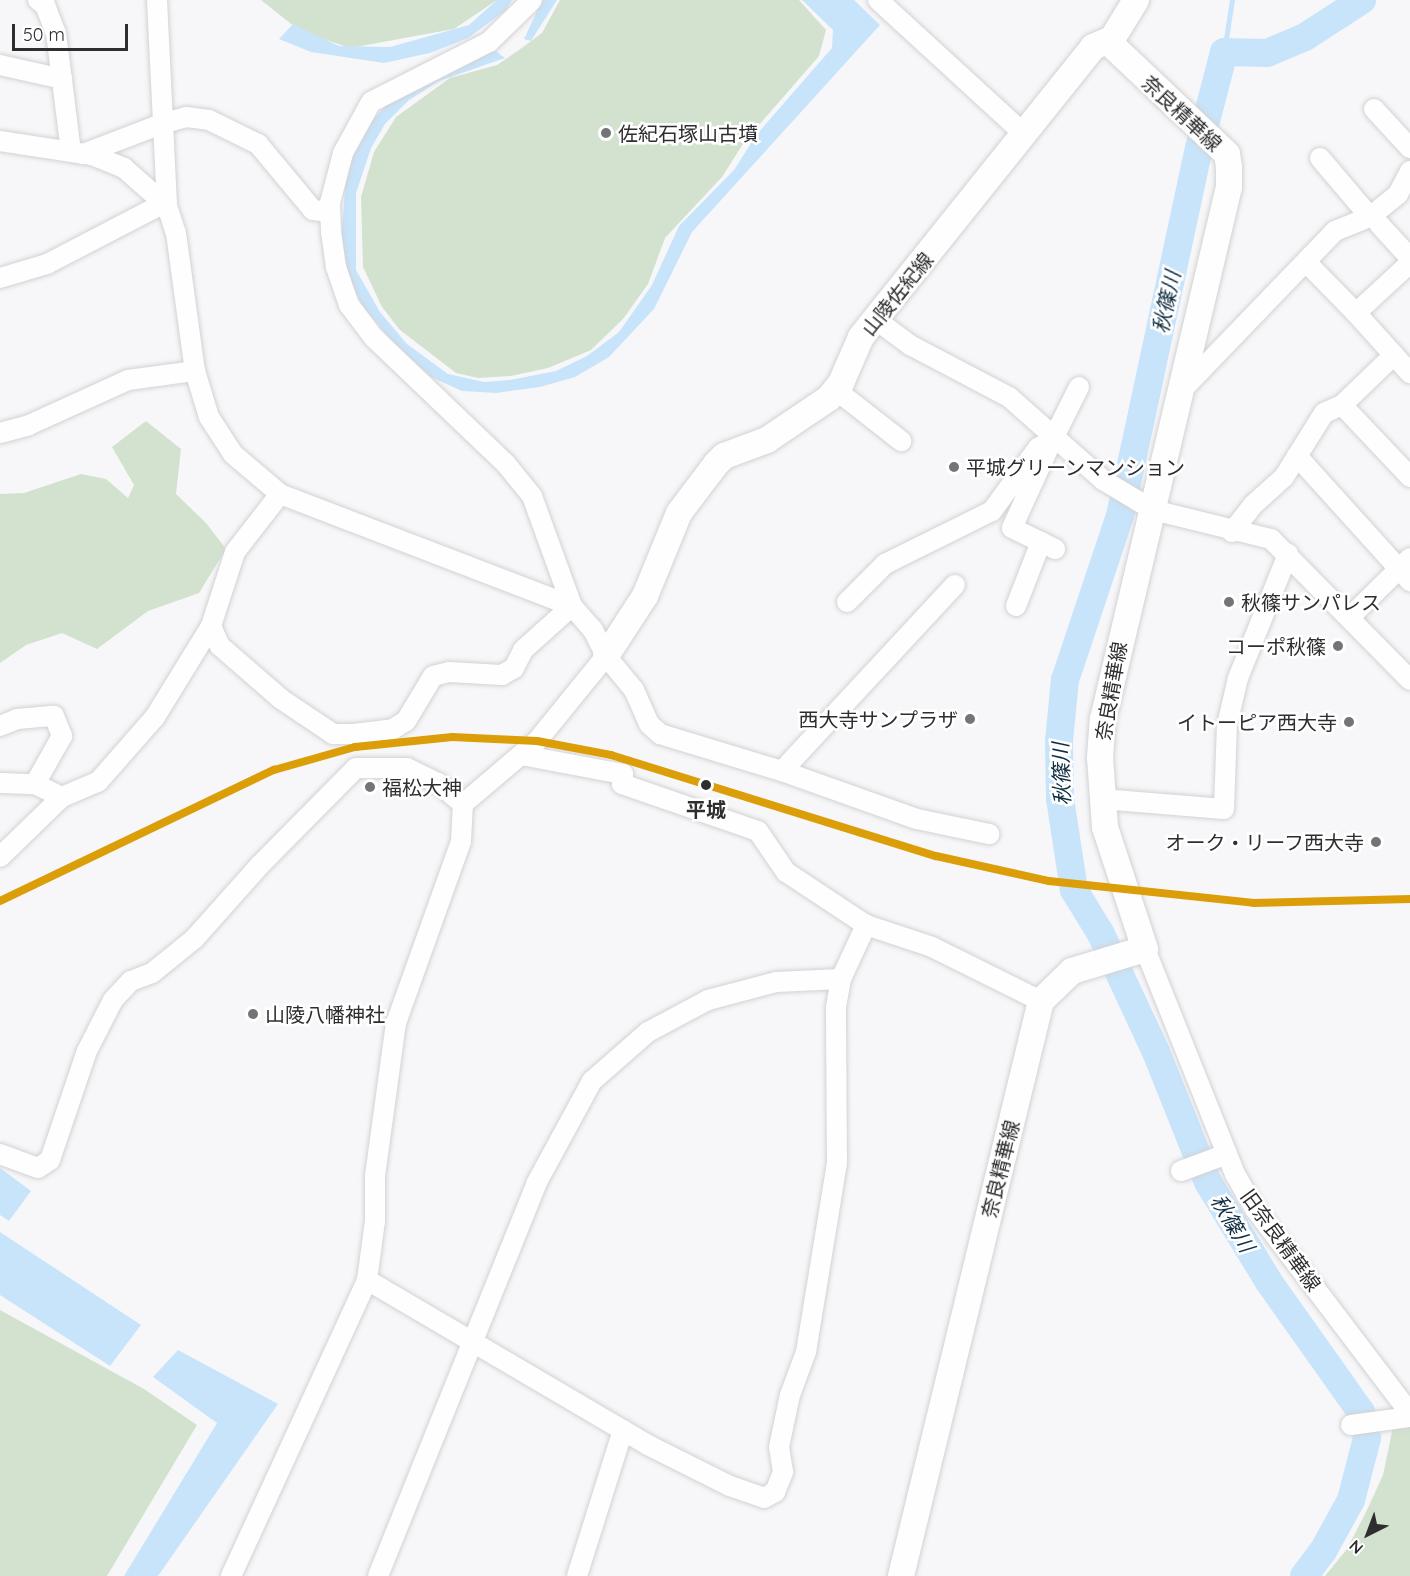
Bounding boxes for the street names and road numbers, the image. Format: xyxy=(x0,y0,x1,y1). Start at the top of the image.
street label: 奈良精華線 xyxy=(1137,70,1227,156)
street label: 山陵佐紀線 xyxy=(856,248,938,340)
street label: 奈良精華線 xyxy=(1090,640,1132,742)
street label: 奈良精華線 xyxy=(976,1118,1024,1220)
street label: 旧奈良精華線 xyxy=(1236,1184,1326,1296)

